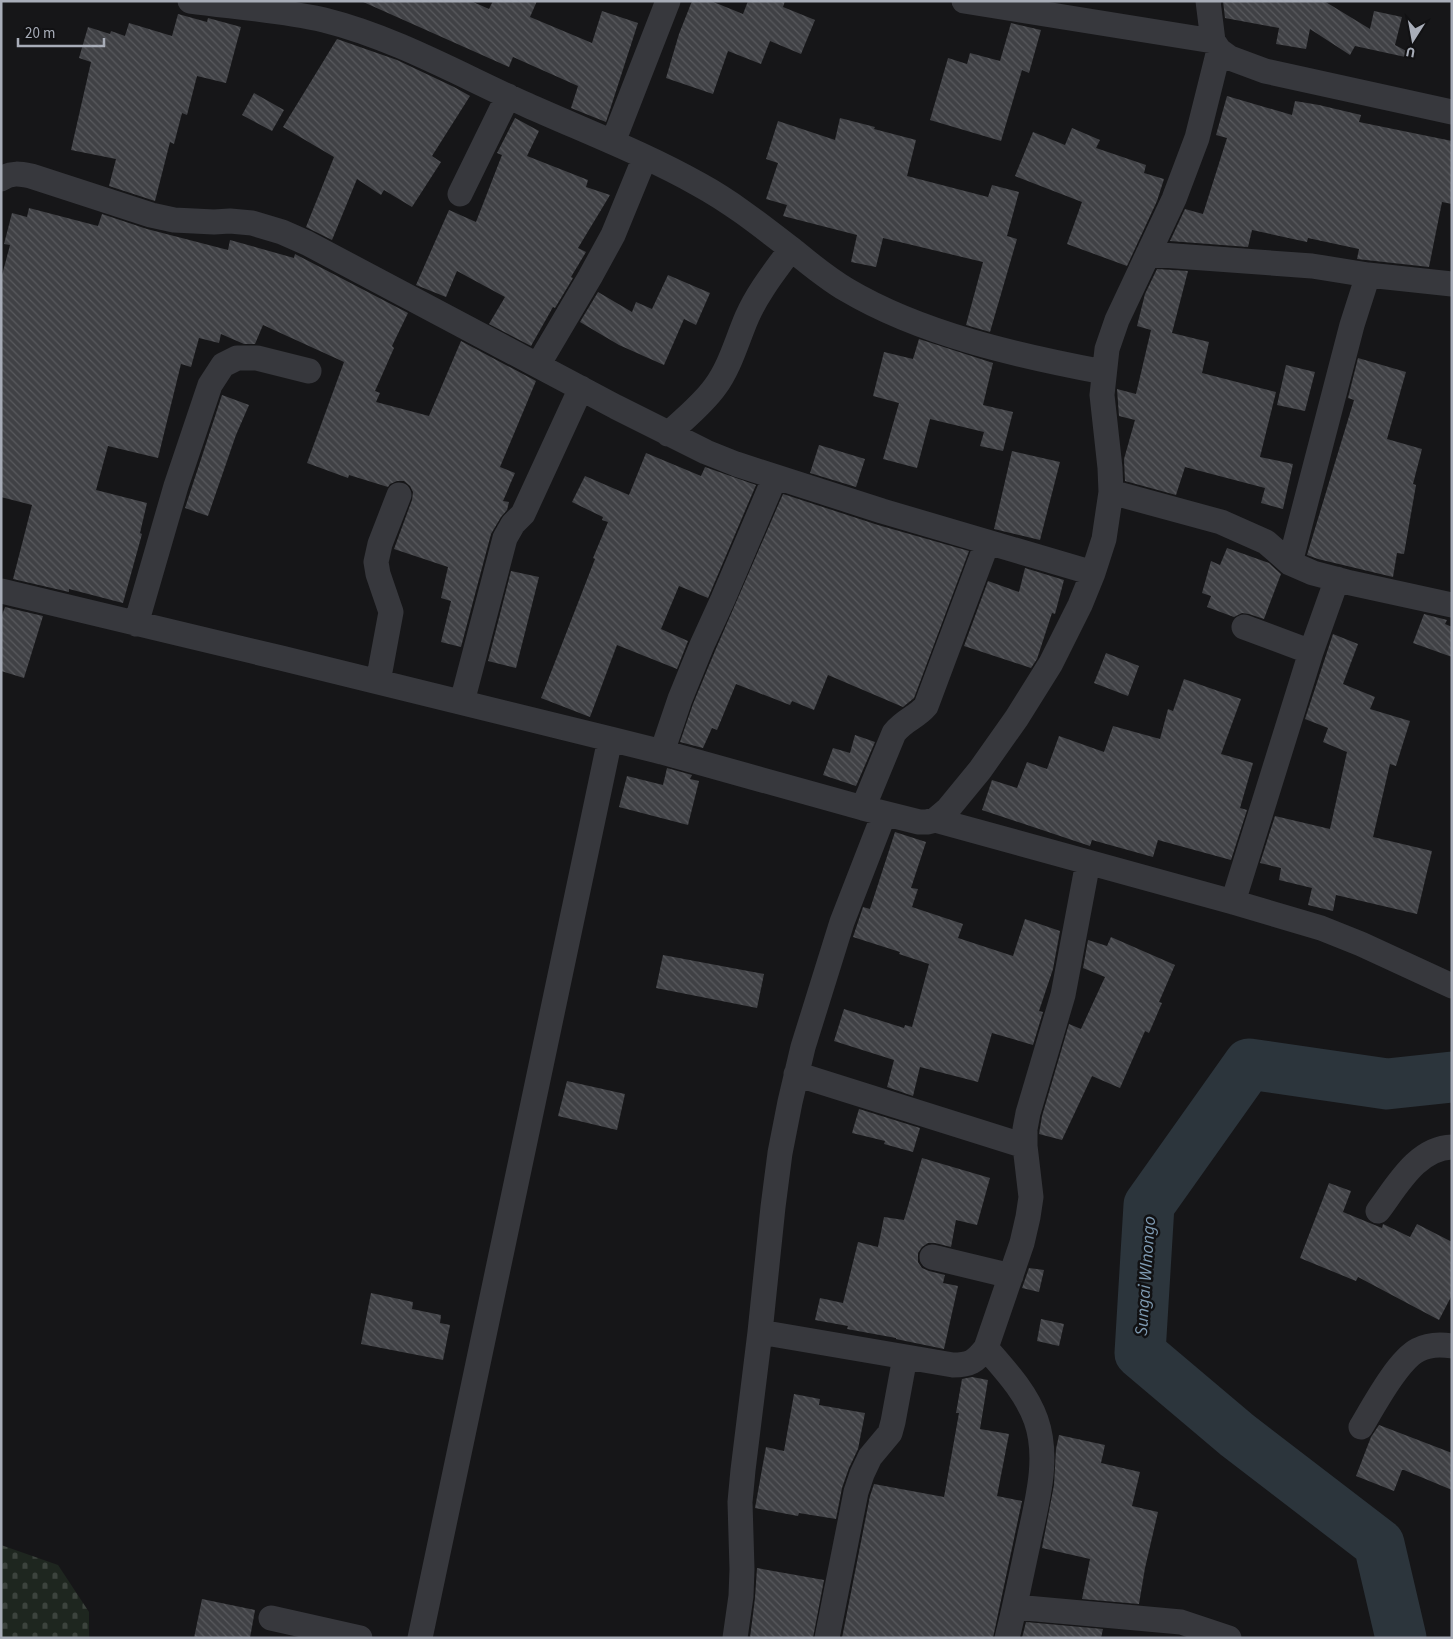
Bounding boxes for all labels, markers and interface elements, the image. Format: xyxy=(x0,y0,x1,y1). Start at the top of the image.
scale bar xyxy=(18,15,104,47)
north arrow xyxy=(1388,15,1438,65)
text: 20 m xyxy=(25,23,55,44)
text: U xyxy=(1404,41,1417,62)
water label: Sungai WInongo xyxy=(1129,1215,1162,1337)

